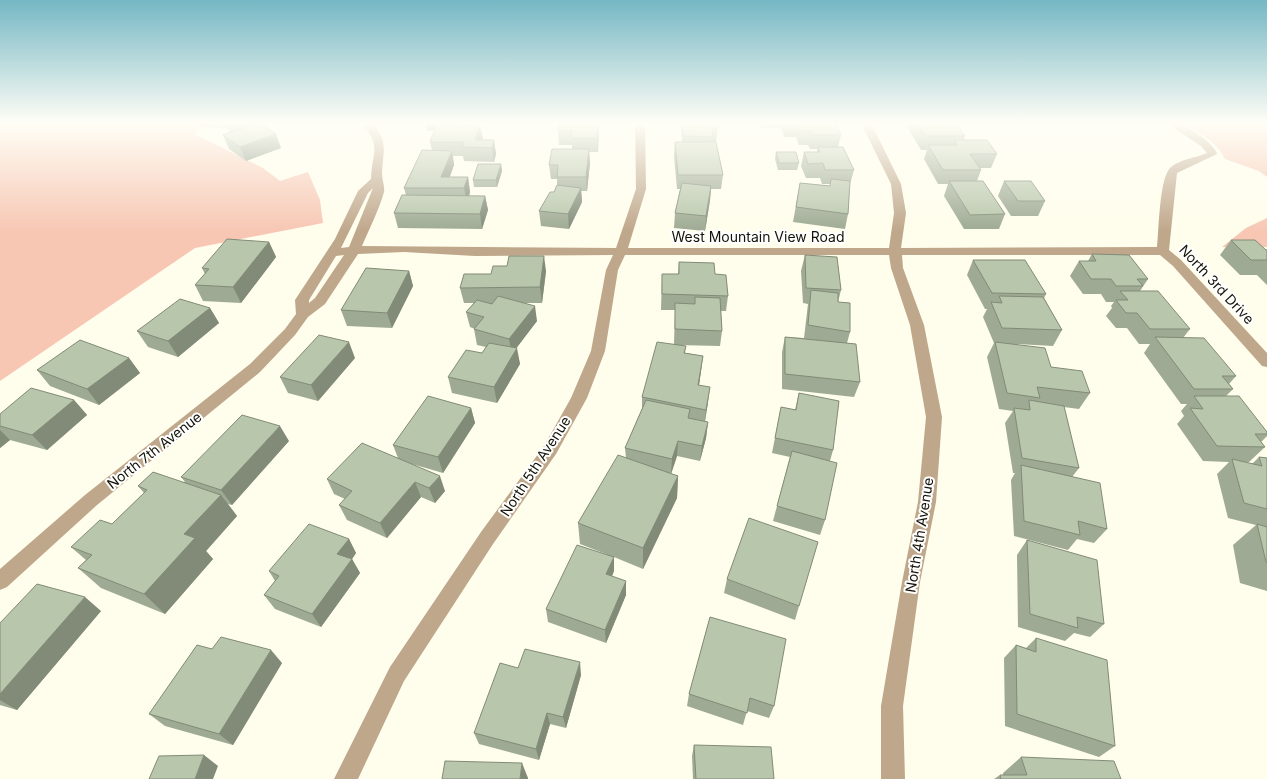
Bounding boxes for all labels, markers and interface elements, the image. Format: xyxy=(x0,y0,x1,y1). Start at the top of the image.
street label: West Mountain View Road xyxy=(672,228,844,245)
street label: North 3rd Drive xyxy=(1176,241,1258,327)
street label: North 7th Avenue xyxy=(103,408,205,492)
street label: North 5th Avenue xyxy=(496,413,574,519)
street label: North 4th Avenue xyxy=(902,476,936,594)

